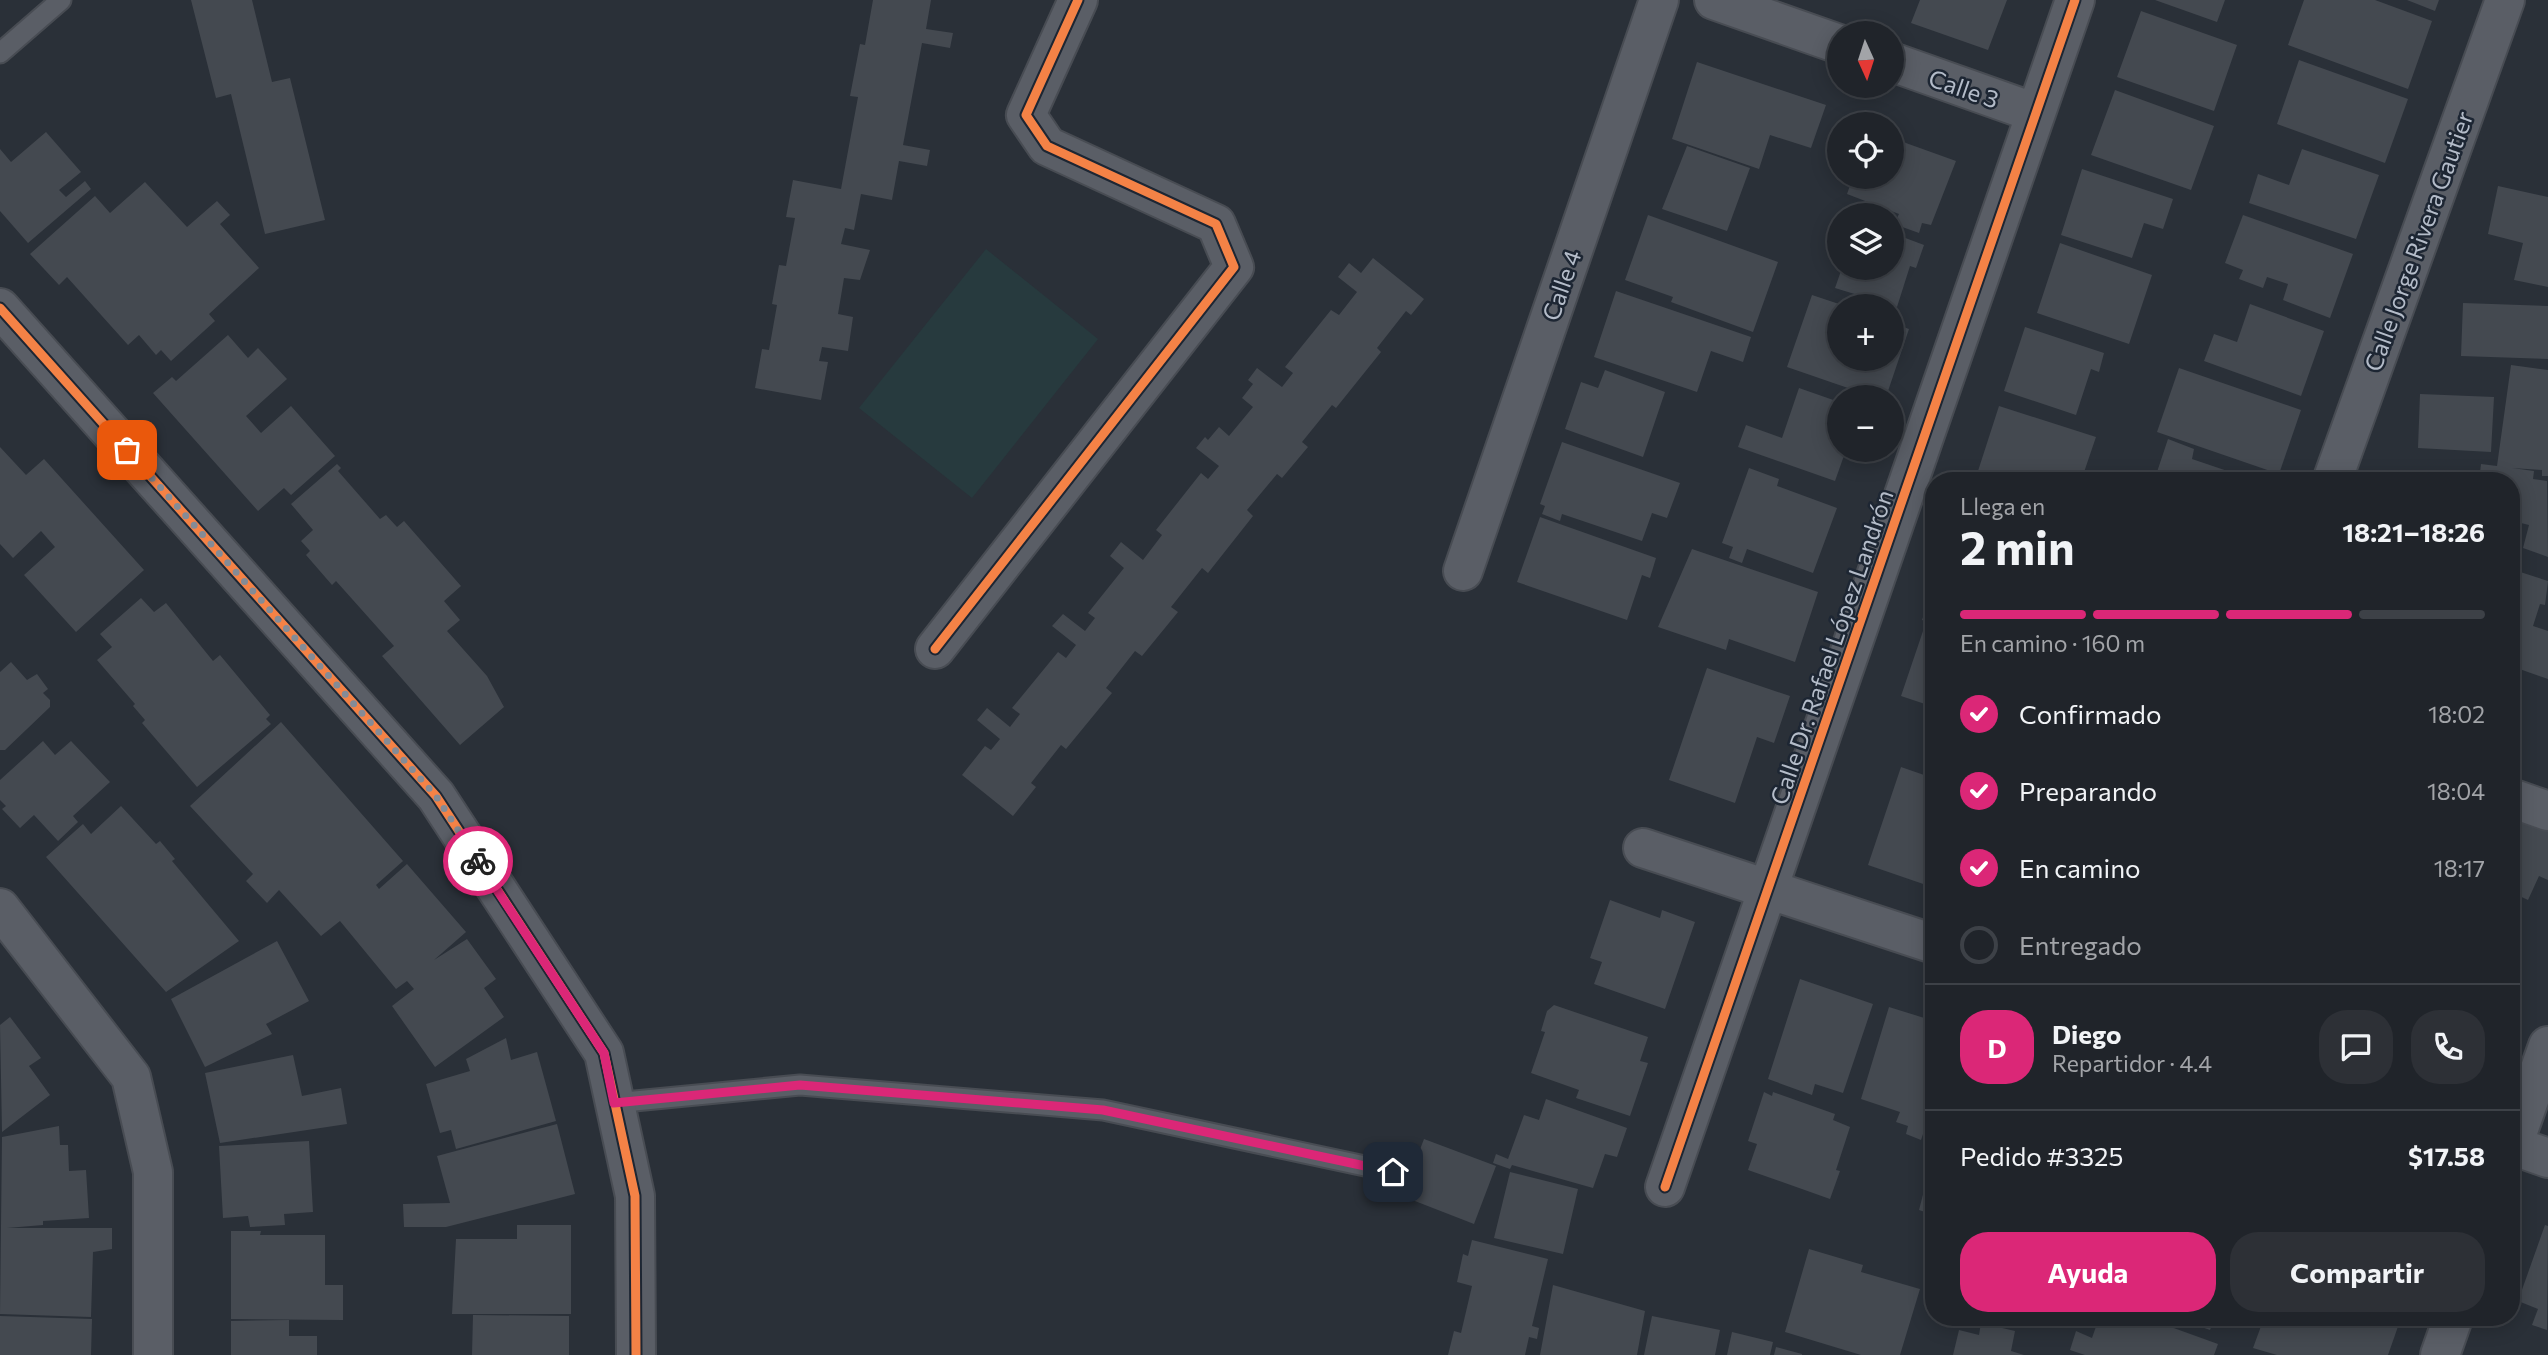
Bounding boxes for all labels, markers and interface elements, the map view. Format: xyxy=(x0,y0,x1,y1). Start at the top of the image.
north arrow xyxy=(1827,21,1904,98)
map controls xyxy=(1827,21,1904,462)
street label: Calle 3 xyxy=(1925,63,2003,113)
street label: Calle Jorge Rivera Gautier xyxy=(2357,107,2479,375)
button: locate xyxy=(1827,112,1904,189)
button: layers xyxy=(1827,203,1904,280)
street label: Calle 4 xyxy=(1535,246,1587,324)
button: + xyxy=(1827,294,1904,371)
button: − xyxy=(1827,385,1904,462)
pin xyxy=(97,420,157,480)
icon: bag xyxy=(108,431,146,469)
street label: Calle Dr. Rafael López Landrón xyxy=(1763,486,1899,808)
text: Llega en xyxy=(1960,492,2045,520)
text: 18:21–18:26 xyxy=(2342,516,2485,547)
text: 2 min xyxy=(1960,518,2075,574)
text: En camino · 160 m xyxy=(1960,629,2145,657)
icon: check xyxy=(1960,695,1998,733)
text: Confirmado xyxy=(2019,698,2161,729)
text: 18:02 xyxy=(2428,700,2485,728)
icon: check xyxy=(1960,772,1998,810)
text: Preparando xyxy=(2019,775,2157,806)
text: 18:04 xyxy=(2427,777,2485,805)
courier xyxy=(443,826,513,896)
icon: bike xyxy=(459,842,497,880)
icon: check xyxy=(1960,849,1998,887)
text: En camino xyxy=(2019,852,2141,883)
text: 18:17 xyxy=(2434,854,2485,882)
text: Entregado xyxy=(2019,929,2142,960)
button: chat xyxy=(2319,1010,2393,1084)
button: phone xyxy=(2411,1010,2485,1084)
text: Diego xyxy=(2052,1018,2122,1049)
text: D xyxy=(1987,1032,2007,1063)
text: Repartidor · 4.4 xyxy=(2052,1049,2212,1077)
text: Pedido #3325 xyxy=(1960,1140,2123,1171)
text: $17.58 xyxy=(2408,1140,2485,1171)
pin xyxy=(1363,1142,1423,1202)
icon: home xyxy=(1374,1153,1412,1191)
button: Ayuda xyxy=(1960,1232,2216,1312)
button: Compartir xyxy=(2230,1232,2485,1312)

